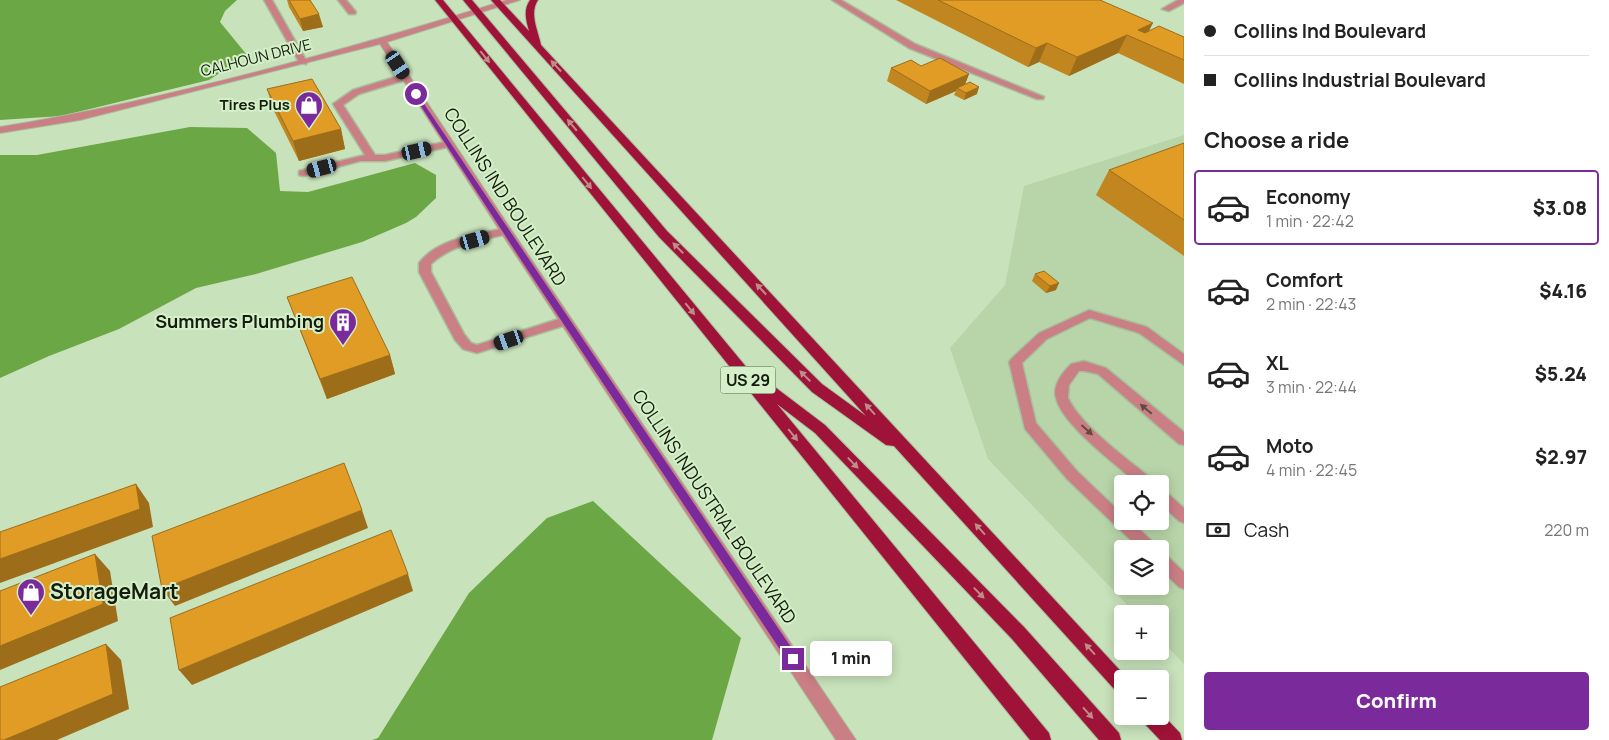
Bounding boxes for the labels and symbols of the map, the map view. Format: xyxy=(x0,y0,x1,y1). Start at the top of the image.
street label: CALHOUN DRIVE xyxy=(198,34,313,81)
car xyxy=(383,48,412,82)
one-way arrow xyxy=(479,50,490,63)
one-way arrow xyxy=(550,60,562,72)
route start xyxy=(405,83,427,105)
shop icon: Tires Plus xyxy=(294,90,324,129)
place label: Tires Plus xyxy=(219,94,290,115)
street label: COLLINS IND BOULEVARD xyxy=(439,103,573,290)
one-way arrow xyxy=(567,119,578,132)
car xyxy=(400,140,433,162)
car xyxy=(305,157,338,179)
one-way arrow xyxy=(582,176,593,189)
car xyxy=(458,229,491,251)
one-way arrow xyxy=(672,243,684,255)
one-way arrow xyxy=(755,283,766,296)
one-way arrow xyxy=(685,302,696,315)
building icon: Summers Plumbing xyxy=(328,307,358,346)
place label: Summers Plumbing xyxy=(155,309,324,333)
car xyxy=(492,328,525,352)
road number: US 29 xyxy=(720,366,776,394)
one-way arrow xyxy=(799,370,811,382)
street label: COLLINS INDUSTRIAL BOULEVARD xyxy=(627,385,802,628)
one-way arrow xyxy=(1141,403,1153,415)
one-way arrow xyxy=(864,404,876,416)
one-way arrow xyxy=(1081,424,1094,435)
one-way arrow xyxy=(787,428,798,441)
one-way arrow xyxy=(847,457,859,469)
one-way arrow xyxy=(974,524,986,536)
shop icon: StorageMart xyxy=(16,577,46,616)
place label: StorageMart xyxy=(50,577,179,605)
one-way arrow xyxy=(972,587,984,599)
callout: 1 min xyxy=(810,642,893,676)
one-way arrow xyxy=(1084,643,1096,655)
route end xyxy=(782,648,804,670)
one-way arrow xyxy=(1082,706,1094,718)

